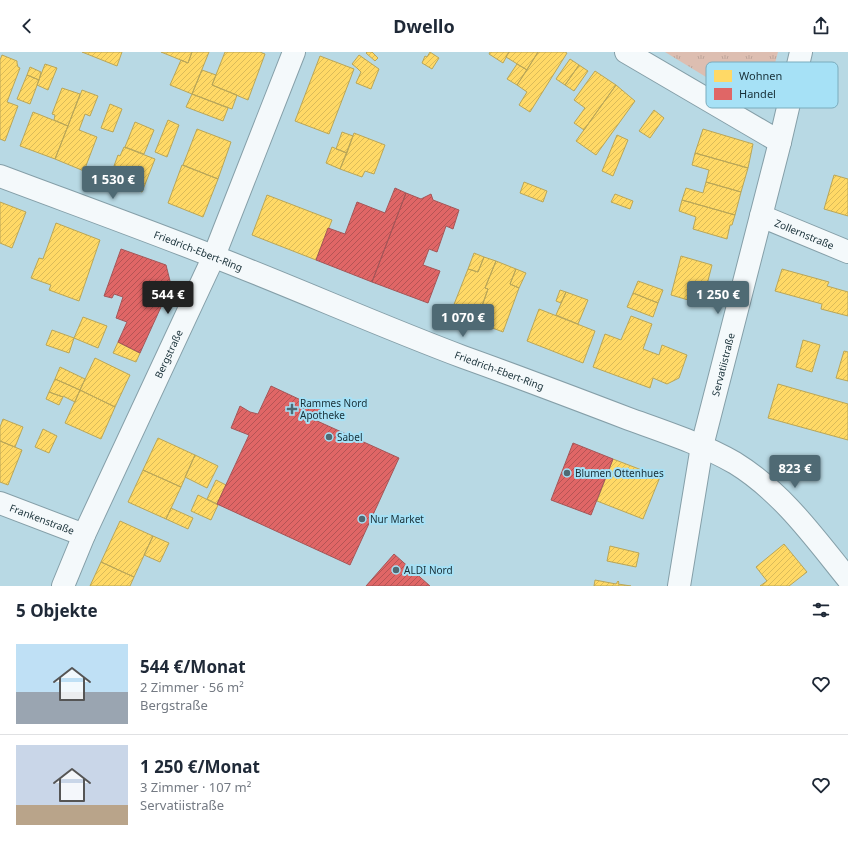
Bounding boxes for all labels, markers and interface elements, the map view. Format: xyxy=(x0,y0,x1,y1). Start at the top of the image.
text: Dwello xyxy=(393,14,455,38)
icon: back xyxy=(16,15,38,37)
icon: share xyxy=(810,15,832,37)
legend xyxy=(706,62,838,108)
text: Wohnen xyxy=(739,68,782,83)
text: Handel xyxy=(739,86,776,101)
pin: 1 530 € xyxy=(76,166,150,200)
text: 1 530 € xyxy=(91,170,135,188)
street label: Zollernstraße xyxy=(773,215,836,253)
street label: Friedrich-Ebert-Ring xyxy=(152,227,245,274)
pin: 544 € xyxy=(140,281,196,315)
pin: 1 250 € xyxy=(681,281,755,315)
text: 544 € xyxy=(151,285,185,303)
text: 1 250 € xyxy=(696,285,740,303)
pin: 1 070 € xyxy=(426,304,500,338)
text: 1 070 € xyxy=(441,308,485,326)
street label: Bergstraße xyxy=(151,327,186,380)
street label: Servatiistraße xyxy=(708,331,738,398)
street label: Friedrich-Ebert-Ring xyxy=(453,348,546,393)
place label: Rammes Nord Apotheke xyxy=(300,396,367,422)
marker: Rammes Nord Apotheke xyxy=(287,404,297,414)
place label: Sabel xyxy=(337,430,362,444)
marker: Sabel xyxy=(324,432,334,442)
pin: 823 € xyxy=(767,455,823,489)
text: 823 € xyxy=(778,459,812,477)
place label: Blumen Ottenhues xyxy=(575,466,664,480)
marker: Blumen Ottenhues xyxy=(562,468,572,478)
street label: Frankenstraße xyxy=(8,500,77,538)
place label: Nur Market xyxy=(370,512,424,526)
marker: Nur Market xyxy=(357,514,367,524)
place label: ALDI Nord xyxy=(404,563,453,577)
marker: ALDI Nord xyxy=(391,565,401,575)
text: 5 Objekte xyxy=(16,599,98,622)
icon: filters xyxy=(810,599,832,621)
text: 544 €/Monat xyxy=(140,655,246,678)
icon: home xyxy=(48,660,96,708)
icon: heart xyxy=(810,673,832,695)
text: 2 Zimmer · 56 m² xyxy=(140,678,244,696)
text: Bergstraße xyxy=(140,696,208,714)
text: 1 250 €/Monat xyxy=(140,755,260,778)
icon: home xyxy=(48,761,96,809)
icon: heart xyxy=(810,774,832,796)
text: 3 Zimmer · 107 m² xyxy=(140,778,251,796)
text: Servatiistraße xyxy=(140,796,224,814)

